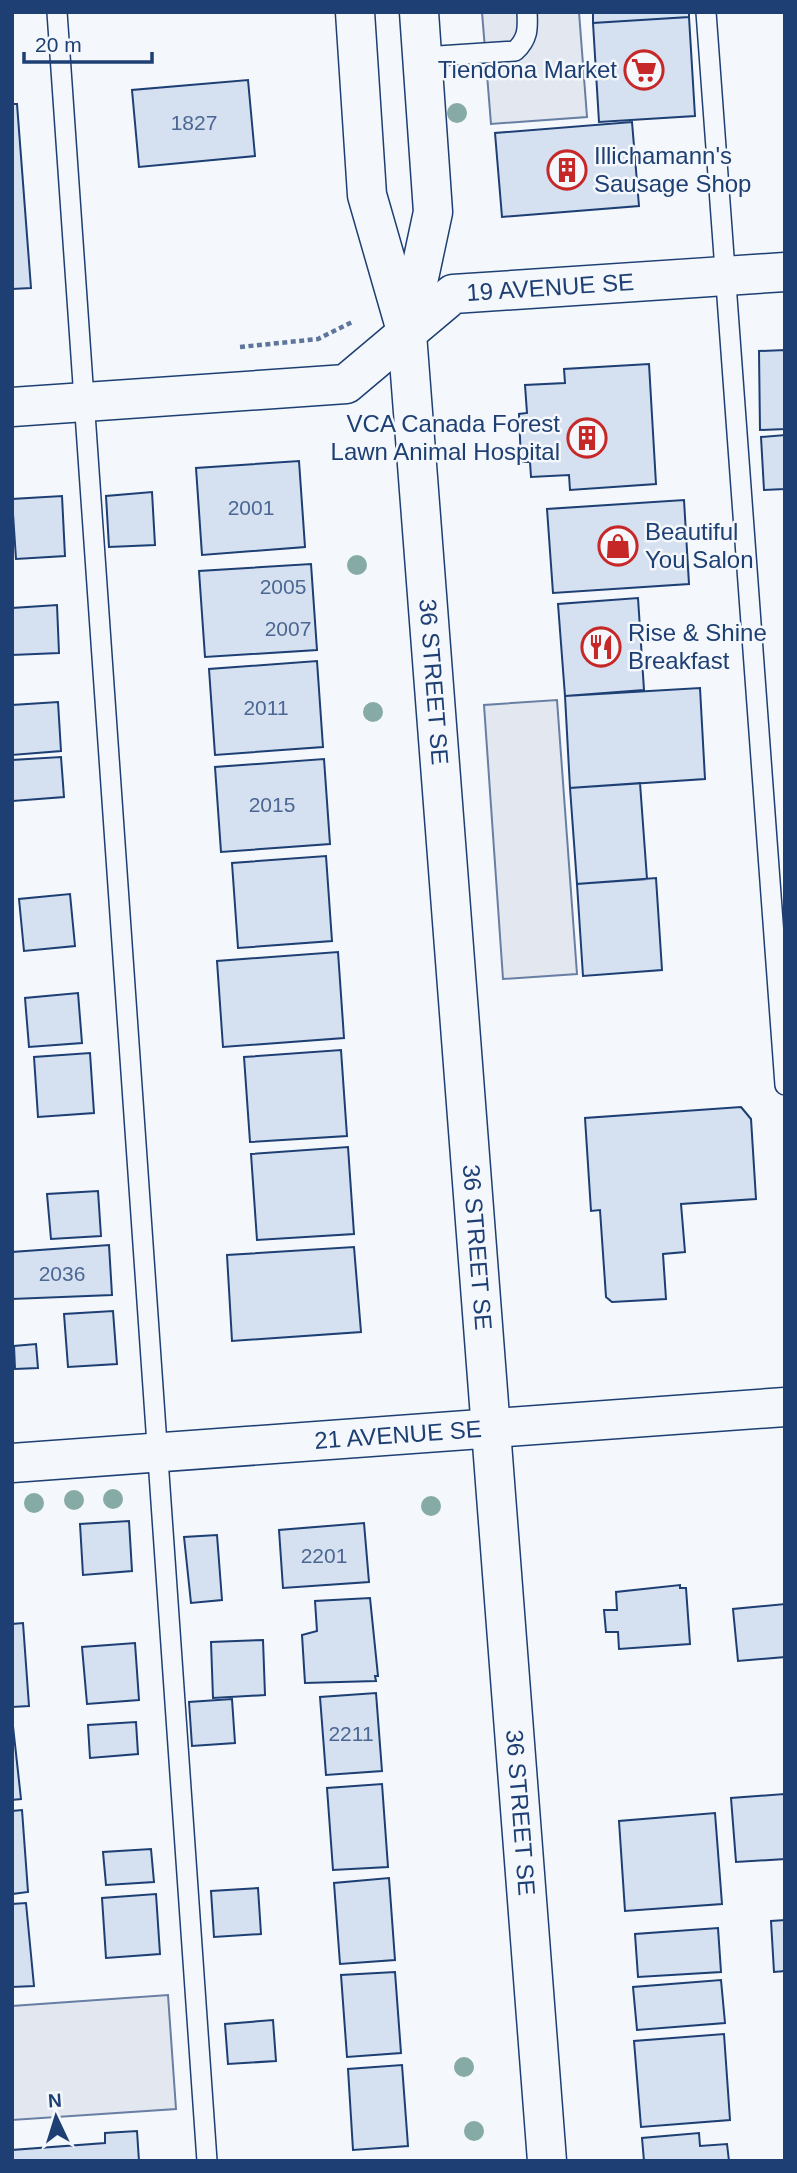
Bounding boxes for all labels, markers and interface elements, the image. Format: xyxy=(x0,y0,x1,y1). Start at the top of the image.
scale bar xyxy=(24,21,152,65)
text: 20 m xyxy=(35,33,82,56)
supermarket icon: Tiendona Market xyxy=(623,49,665,91)
place label: Tiendona Market xyxy=(438,56,617,83)
house number: 1827 xyxy=(171,111,217,134)
place label: Illichamann's Sausage Shop xyxy=(594,142,751,197)
building icon: Illichamann's Sausage Shop xyxy=(546,149,588,191)
street label: 19 AVENUE SE xyxy=(466,268,635,306)
place label: VCA Canada Forest Lawn Animal Hospital xyxy=(331,410,560,465)
building icon: VCA Canada Forest Lawn Animal Hospital xyxy=(566,417,608,459)
house number: 2001 xyxy=(228,496,274,519)
place label: Beautiful You Salon xyxy=(645,518,754,573)
shop icon: Beautiful You Salon xyxy=(597,525,639,567)
house number: 2005 xyxy=(260,575,306,598)
street label: 36 STREET SE xyxy=(414,598,454,766)
house number: 2007 xyxy=(265,617,311,640)
place label: Rise & Shine Breakfast xyxy=(628,619,767,674)
restaurant icon: Rise & Shine Breakfast xyxy=(580,626,622,668)
house number: 2011 xyxy=(243,696,289,719)
house number: 2015 xyxy=(249,793,295,816)
street label: 36 STREET SE xyxy=(458,1163,497,1331)
house number: 2036 xyxy=(39,1262,85,1285)
street label: 21 AVENUE SE xyxy=(313,1415,483,1454)
house number: 2201 xyxy=(301,1544,347,1567)
house number: 2211 xyxy=(328,1722,374,1745)
street label: 36 STREET SE xyxy=(501,1729,541,1897)
north arrow xyxy=(21,2082,91,2152)
text: N xyxy=(47,2090,62,2111)

